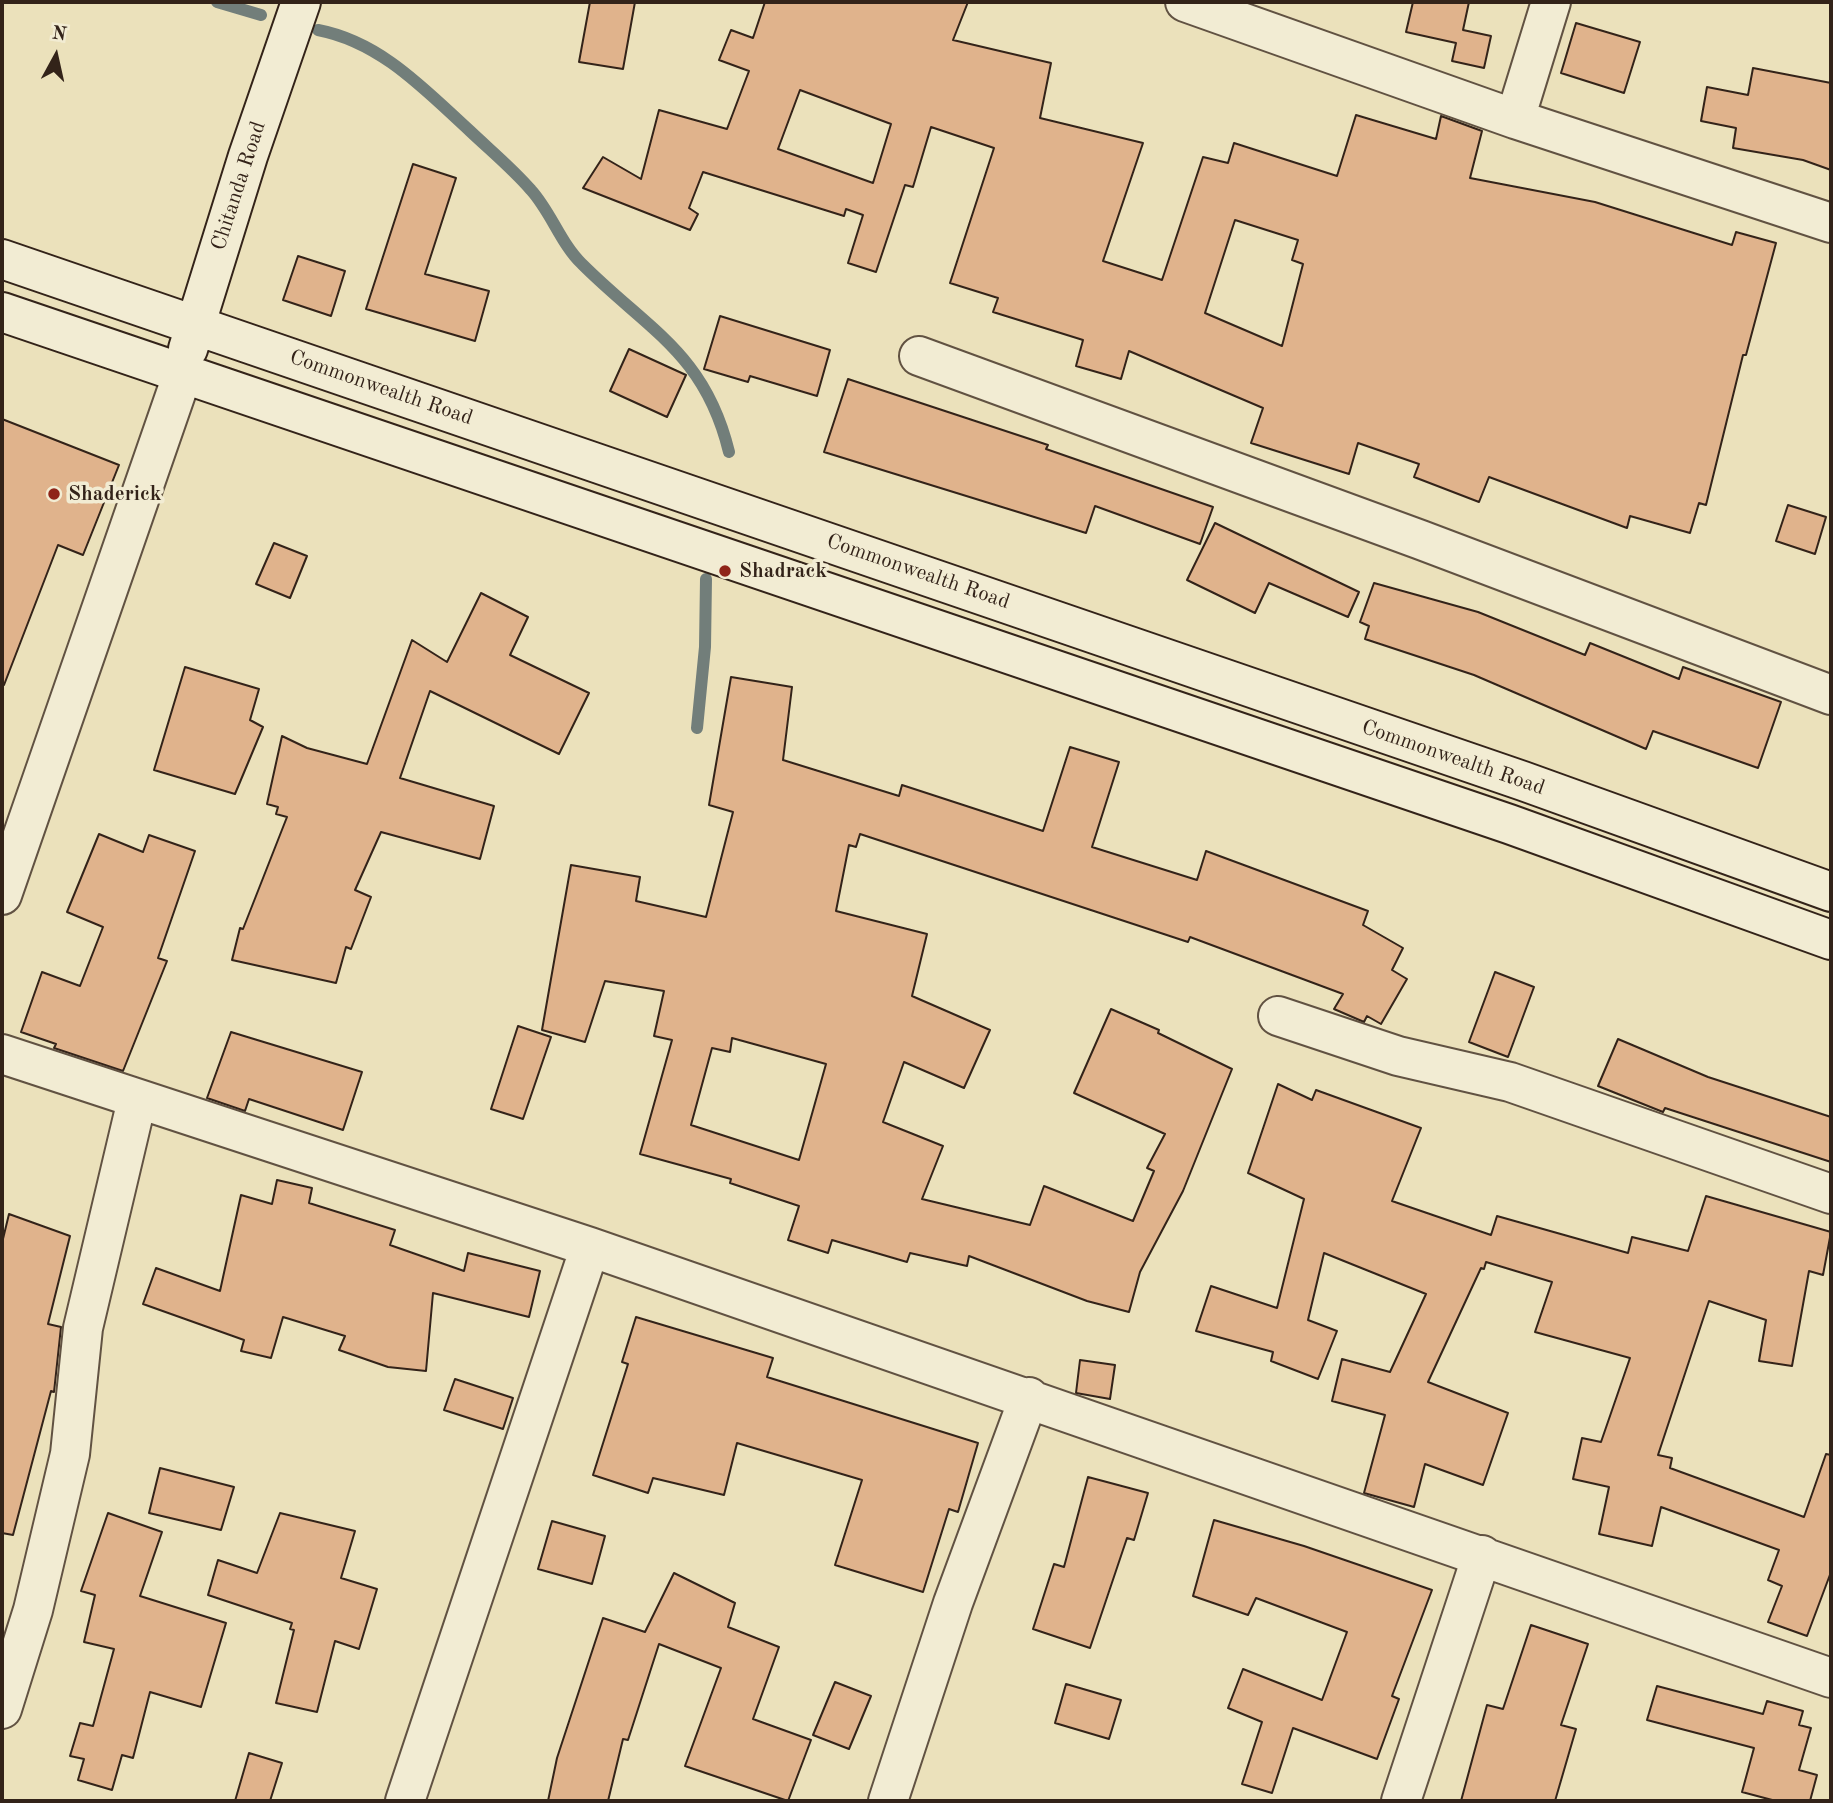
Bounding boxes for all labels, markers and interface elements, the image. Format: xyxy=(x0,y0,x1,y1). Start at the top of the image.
north arrow xyxy=(21,21,91,91)
text: N xyxy=(50,24,68,45)
street label: Chitanda Road xyxy=(206,118,272,254)
street label: Commonwealth Road xyxy=(286,345,476,431)
place label: Shaderick xyxy=(68,481,162,507)
marker: Shaderick xyxy=(46,486,62,502)
street label: Commonwealth Road xyxy=(823,529,1013,615)
place label: Shadrack xyxy=(739,558,827,584)
marker: Shadrack xyxy=(717,563,733,579)
street label: Commonwealth Road xyxy=(1358,715,1548,801)

